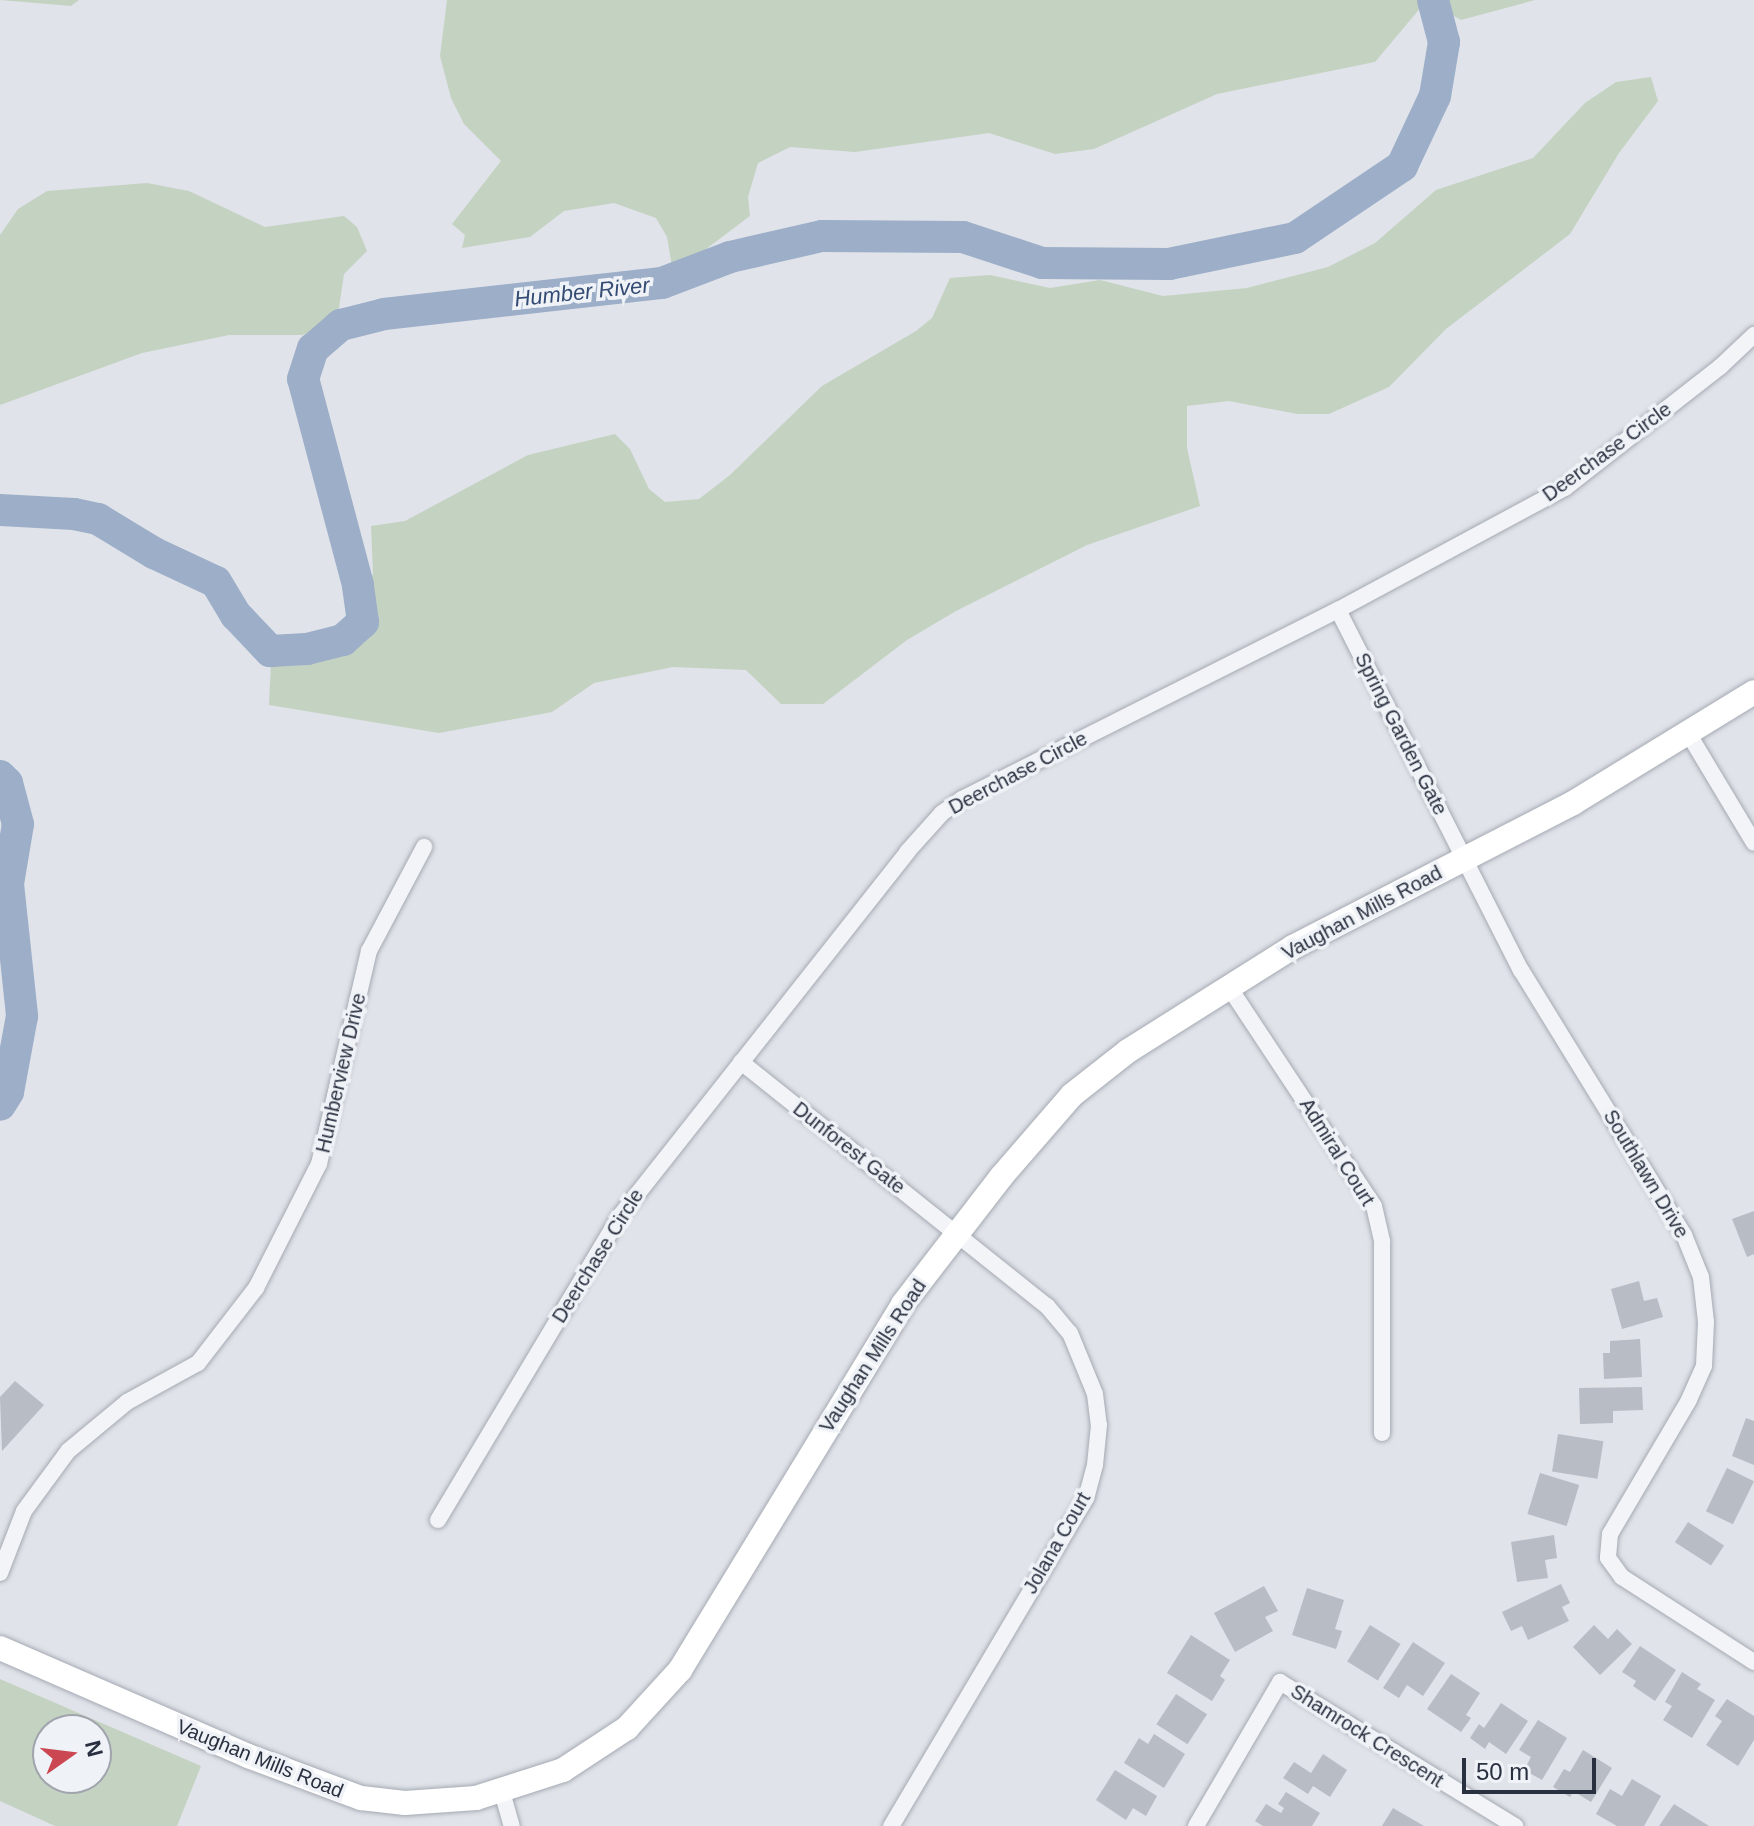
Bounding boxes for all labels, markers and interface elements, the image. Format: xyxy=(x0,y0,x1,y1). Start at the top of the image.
water label: Humber River xyxy=(513,272,651,312)
street label: Deerchase Circle xyxy=(1538,397,1676,507)
street label: Spring Garden Gate xyxy=(1350,649,1452,819)
street label: Deerchase Circle xyxy=(945,726,1091,820)
street label: Vaughan Mills Road xyxy=(1278,861,1446,965)
street label: Humberview Drive xyxy=(311,991,371,1155)
street label: Admiral Court xyxy=(1294,1094,1380,1210)
street label: Dunforest Gate xyxy=(788,1097,910,1199)
street label: Southlawn Drive xyxy=(1598,1105,1694,1243)
street label: Deerchase Circle xyxy=(547,1185,649,1327)
street label: Vaughan Mills Road xyxy=(815,1275,931,1437)
street label: Jolana Court xyxy=(1018,1488,1096,1598)
street label: Shamrock Crescent xyxy=(1286,1679,1448,1793)
north arrow xyxy=(32,1714,112,1794)
street label: Vaughan Mills Road xyxy=(173,1715,347,1803)
text: N xyxy=(80,1738,108,1759)
scale bar xyxy=(1466,1742,1600,1792)
text: 50 m xyxy=(1476,1758,1529,1785)

